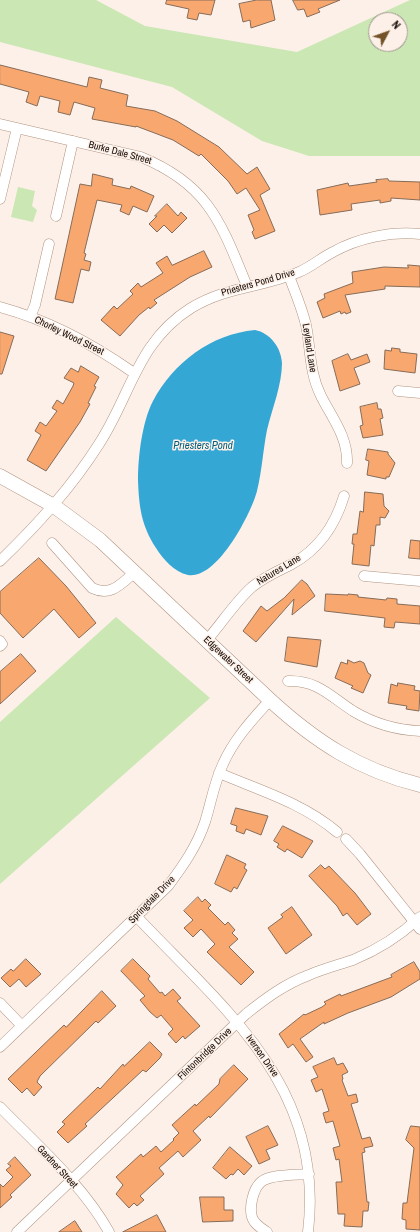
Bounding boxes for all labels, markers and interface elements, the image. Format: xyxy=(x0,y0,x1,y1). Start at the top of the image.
north arrow xyxy=(368,12,408,52)
text: N xyxy=(389,18,404,32)
street label: Burke Dale Street xyxy=(87,139,153,167)
street label: Priesters Pond Drive xyxy=(220,267,296,299)
street label: Chorley Wood Street xyxy=(32,314,106,358)
street label: Leyland Lane xyxy=(299,323,319,373)
water label: Priesters Pond xyxy=(173,439,233,453)
street label: Natures Lane xyxy=(255,552,303,588)
street label: Edgewater Street xyxy=(201,634,255,686)
street label: Springdale Drive xyxy=(126,874,178,926)
street label: Flintonbridge Drive xyxy=(176,1025,234,1083)
street label: Iverson Drive xyxy=(243,1033,281,1079)
street label: Gardner Street xyxy=(34,1143,80,1191)

